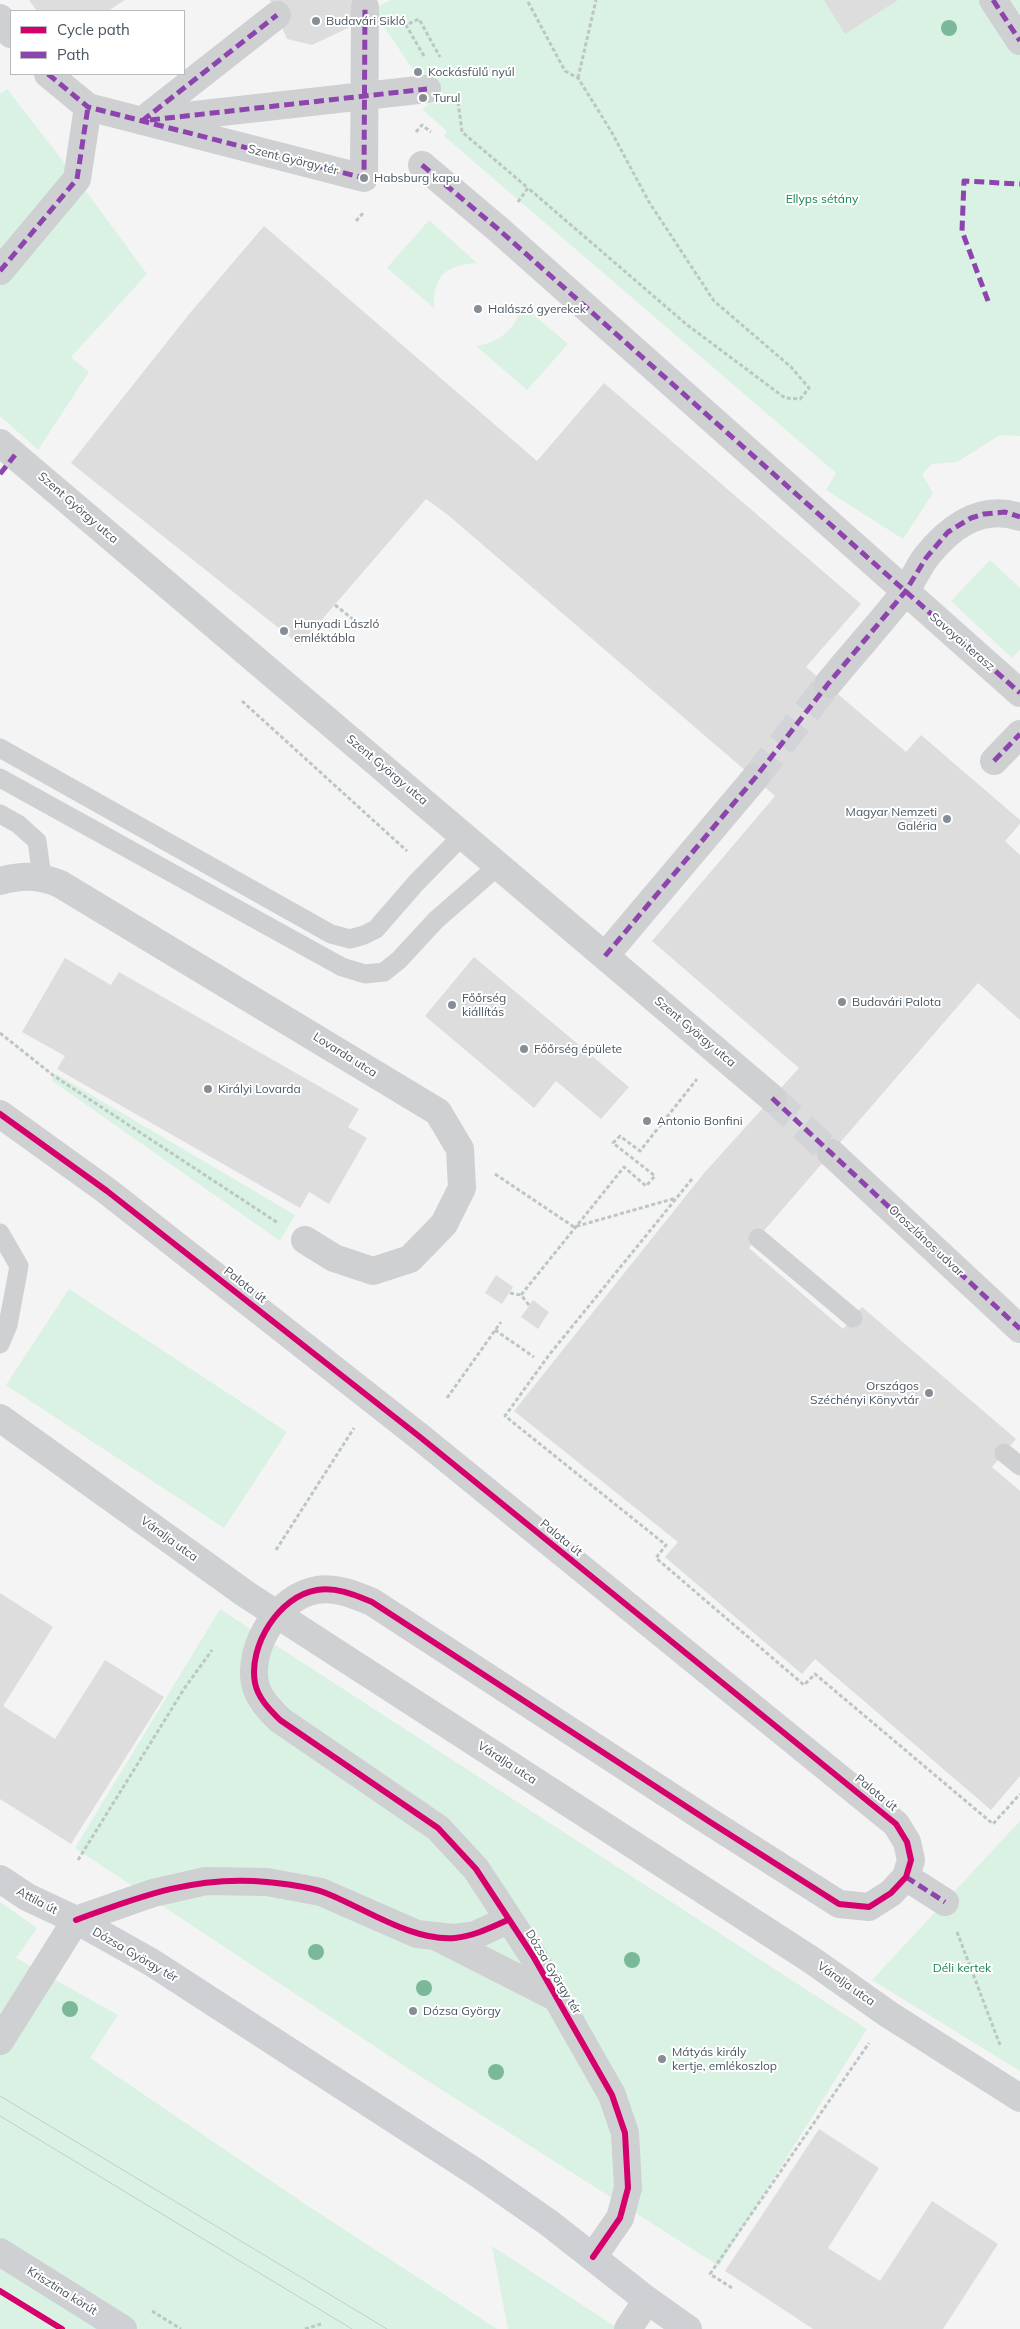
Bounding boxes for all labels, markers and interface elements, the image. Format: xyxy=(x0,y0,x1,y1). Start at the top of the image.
legend xyxy=(10,10,185,75)
place label: Budavári Sikló xyxy=(326,14,406,28)
marker: Budavári Sikló xyxy=(310,15,322,27)
text: Cycle path xyxy=(57,20,130,39)
text: Path xyxy=(57,45,89,64)
place label: Kockásfülű nyúl xyxy=(428,65,515,79)
marker: Kockásfülű nyúl xyxy=(412,66,424,78)
place label: Turul xyxy=(433,91,460,105)
marker: Turul xyxy=(417,92,429,104)
street label: Szent György tér xyxy=(246,142,340,178)
place label: Habsburg kapu xyxy=(374,171,460,185)
marker: Habsburg kapu xyxy=(358,172,370,184)
park label: Ellyps sétány xyxy=(786,192,858,206)
place label: Halászó gyerekek xyxy=(488,302,586,316)
marker: Halászó gyerekek xyxy=(472,303,484,315)
street label: Szent György utca xyxy=(35,469,121,547)
street label: Savoyai terasz xyxy=(927,610,997,674)
place label: Hunyadi László emléktábla xyxy=(294,617,379,645)
marker: Hunyadi László emléktábla xyxy=(278,625,290,637)
street label: Szent György utca xyxy=(343,732,431,808)
place label: Magyar Nemzeti Galéria xyxy=(846,805,937,833)
marker: Magyar Nemzeti Galéria xyxy=(941,813,953,825)
place label: Főőrség kiállítás xyxy=(462,991,506,1019)
street label: Szent György utca xyxy=(651,994,739,1070)
place label: Budavári Palota xyxy=(852,995,941,1009)
marker: Budavári Palota xyxy=(836,996,848,1008)
marker: Főőrség kiállítás xyxy=(446,999,458,1011)
street label: Lovarda utca xyxy=(310,1030,380,1080)
place label: Főőrség épülete xyxy=(534,1042,622,1056)
marker: Főőrség épülete xyxy=(518,1043,530,1055)
place label: Királyi Lovarda xyxy=(218,1082,301,1096)
marker: Királyi Lovarda xyxy=(202,1083,214,1095)
place label: Antonio Bonfini xyxy=(657,1114,743,1128)
marker: Antonio Bonfini xyxy=(641,1115,653,1127)
street label: Oroszlános udvar xyxy=(885,1202,967,1280)
street label: Palota út xyxy=(221,1264,269,1306)
place label: Országos Széchényi Könyvtár xyxy=(810,1379,919,1407)
marker: Országos Széchényi Könyvtár xyxy=(923,1387,935,1399)
street label: Váralja utca xyxy=(138,1513,200,1565)
street label: Palota út xyxy=(537,1517,585,1559)
street label: Váralja utca xyxy=(475,1739,539,1787)
street label: Palota út xyxy=(852,1772,900,1814)
street label: Attila út xyxy=(14,1884,60,1918)
street label: Dózsa György tér xyxy=(90,1925,180,1985)
street label: Dózsa György tér xyxy=(522,1927,584,2017)
street label: Váralja utca xyxy=(814,1959,878,2009)
park label: Déli kertek xyxy=(933,1961,991,1975)
place label: Dózsa György xyxy=(423,2004,501,2018)
marker: Dózsa György xyxy=(407,2005,419,2017)
place label: Mátyás király kertje, emlékoszlop xyxy=(672,2045,777,2073)
marker: Mátyás király kertje, emlékoszlop xyxy=(656,2053,668,2065)
street label: Krisztina körút xyxy=(24,2264,100,2318)

